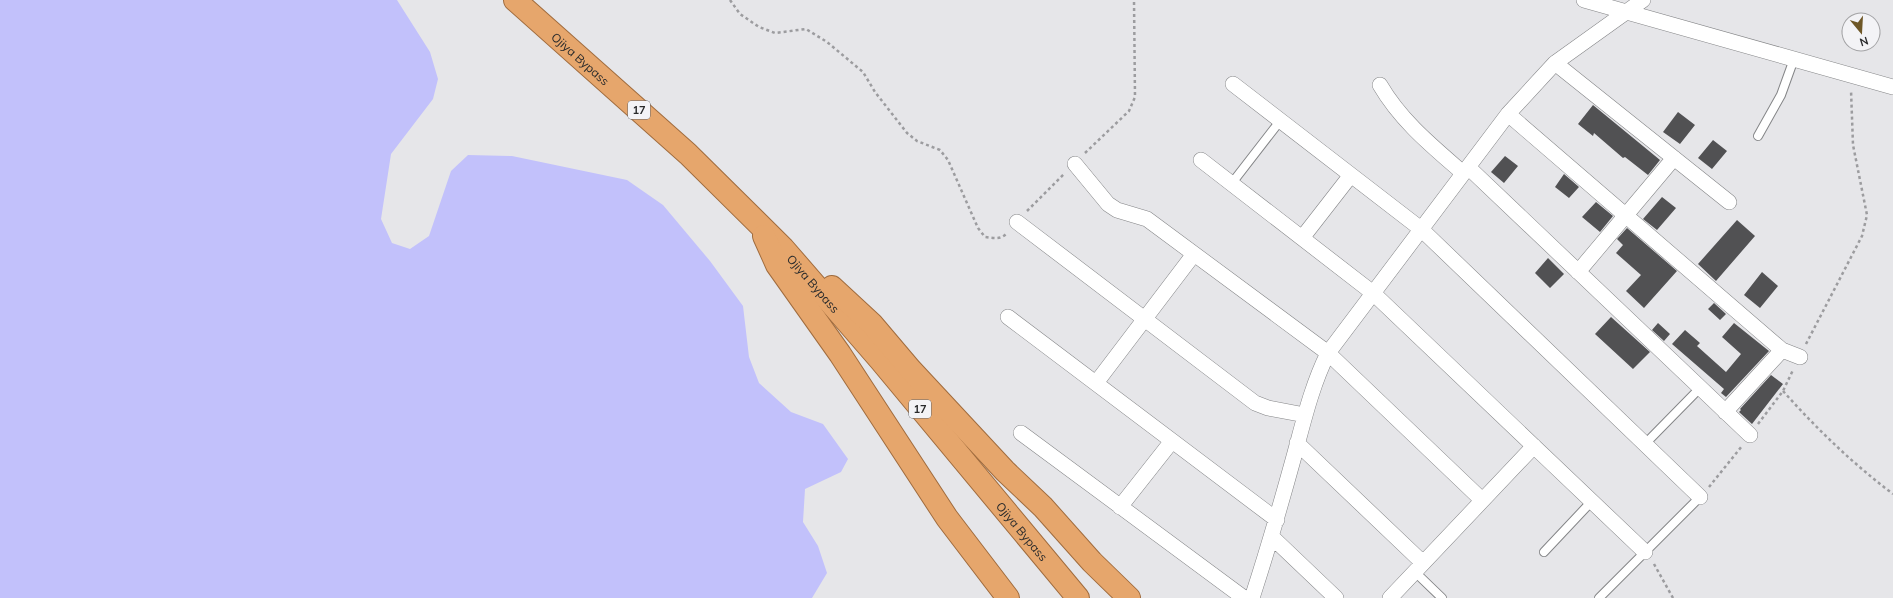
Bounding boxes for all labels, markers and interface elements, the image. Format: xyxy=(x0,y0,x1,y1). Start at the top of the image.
north arrow xyxy=(1841,12,1881,52)
street label: Ojiya Bypass xyxy=(549,29,613,88)
text: N xyxy=(1858,34,1870,49)
road number: 17 xyxy=(628,101,650,119)
street label: Ojiya Bypass xyxy=(784,251,843,316)
road number: 17 xyxy=(909,400,931,418)
street label: Ojiya Bypass xyxy=(993,498,1051,564)

